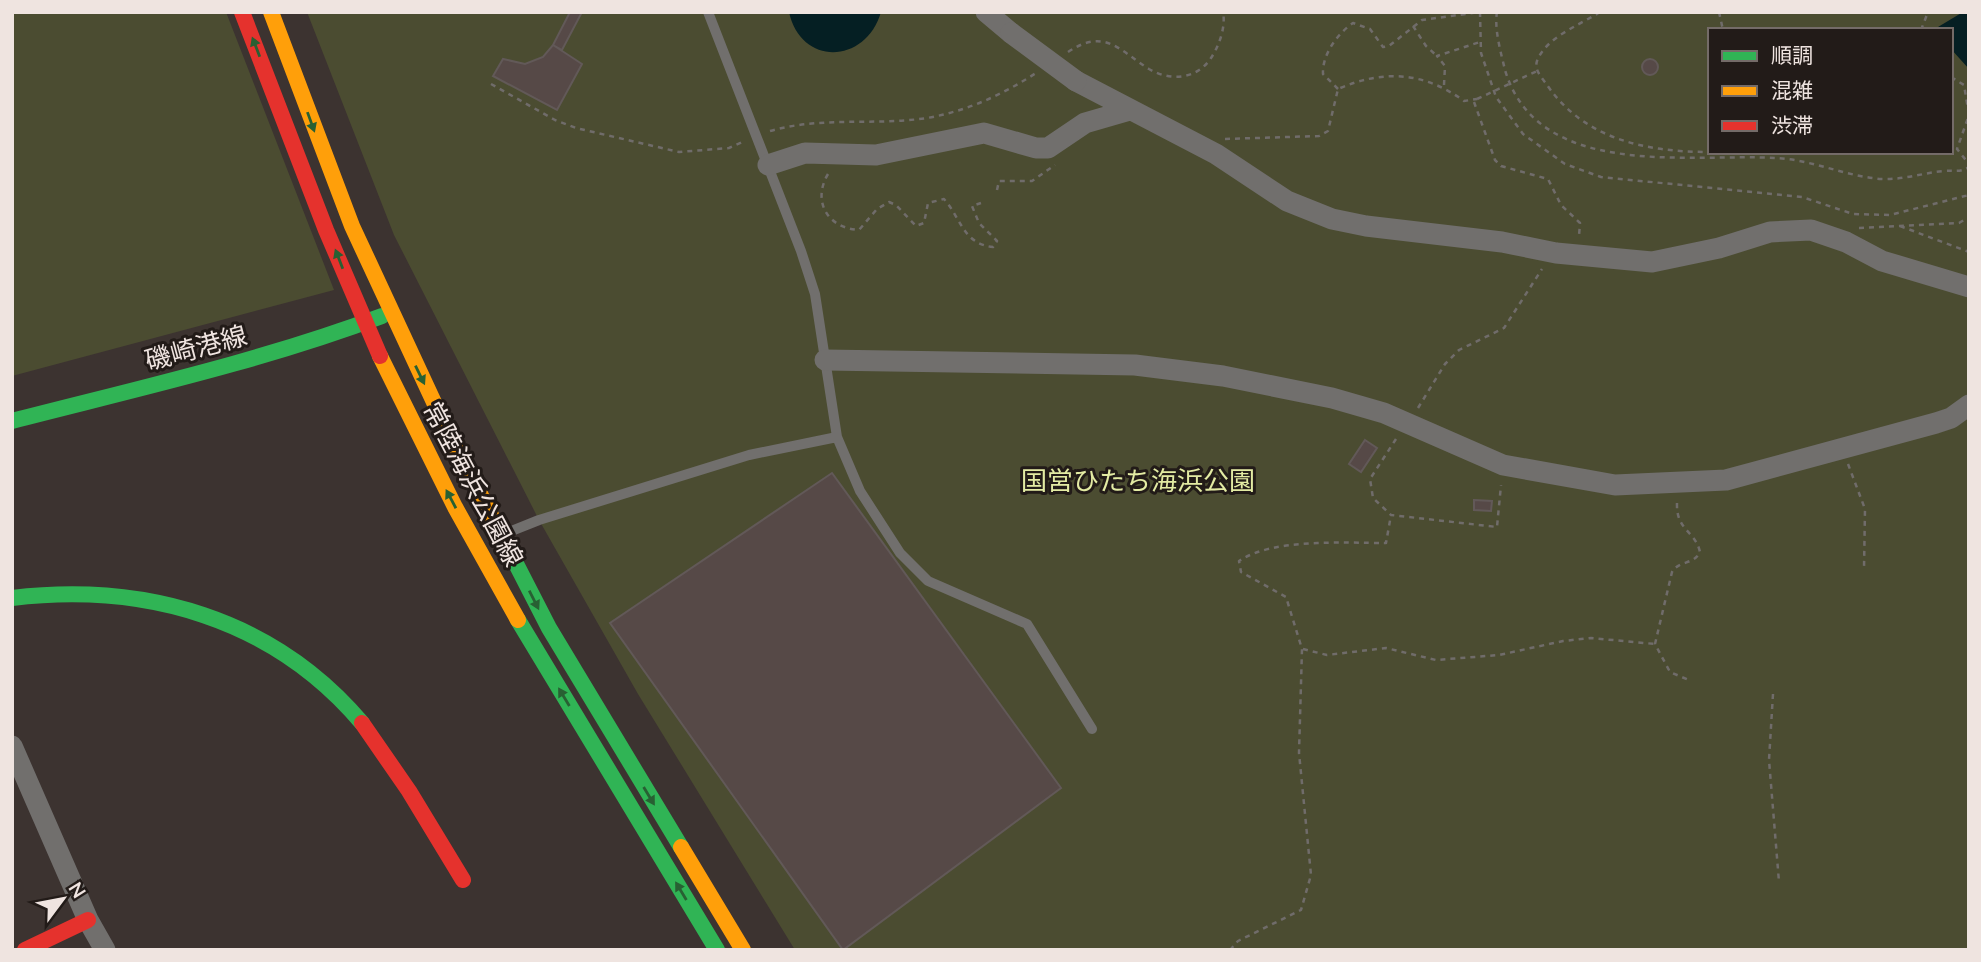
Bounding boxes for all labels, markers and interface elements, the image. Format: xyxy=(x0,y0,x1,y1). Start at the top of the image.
legend xyxy=(1708,28,1953,154)
one-way arrow xyxy=(250,37,261,58)
text: 順調 xyxy=(1771,42,1813,68)
text: 混雑 xyxy=(1771,77,1813,103)
one-way arrow xyxy=(306,112,317,133)
text: 渋滞 xyxy=(1771,112,1813,138)
one-way arrow xyxy=(333,248,344,269)
street label: 磯崎港線 xyxy=(141,318,250,377)
one-way arrow xyxy=(414,365,426,385)
street label: 常陸海浜公園線 xyxy=(416,396,531,572)
park label: 国営ひたち海浜公園 xyxy=(1021,464,1255,497)
one-way arrow xyxy=(446,489,457,509)
one-way arrow xyxy=(529,590,540,610)
one-way arrow xyxy=(557,687,570,706)
one-way arrow xyxy=(642,787,655,806)
north arrow xyxy=(28,864,98,934)
text: N xyxy=(63,878,91,902)
one-way arrow xyxy=(675,882,688,901)

